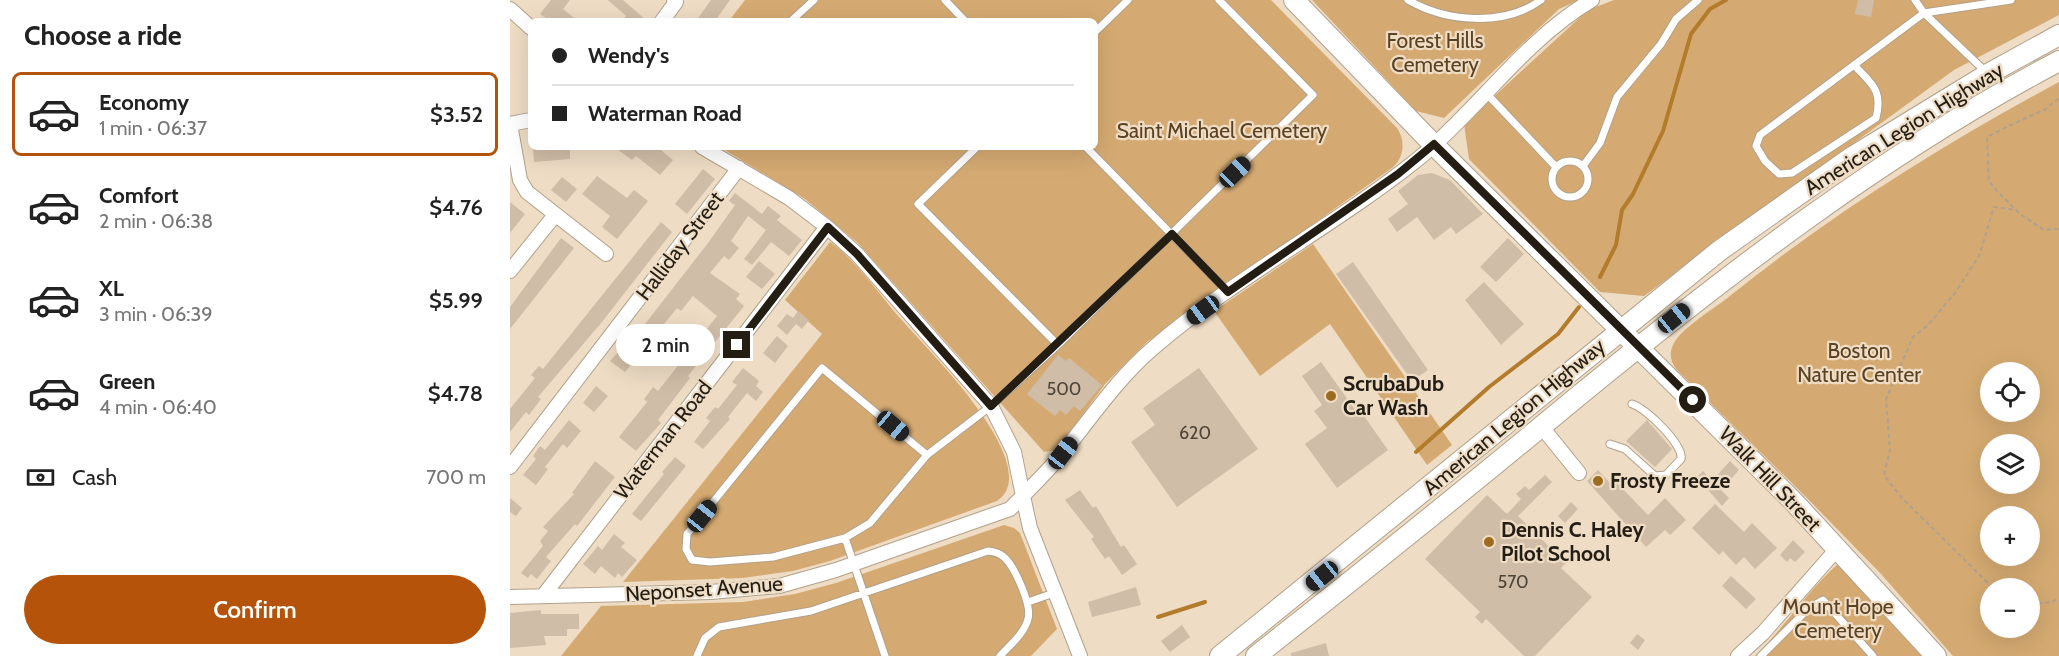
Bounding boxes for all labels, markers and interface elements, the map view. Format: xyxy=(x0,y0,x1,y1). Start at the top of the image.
text: Choose a ride xyxy=(24,19,182,52)
park label: Forest Hills Cemetery xyxy=(1387,28,1484,77)
text: Wendy's xyxy=(588,42,669,69)
street label: American Legion Highway xyxy=(1800,57,2008,200)
icon: car xyxy=(27,87,81,141)
text: Economy xyxy=(99,89,189,116)
text: Waterman Road xyxy=(588,100,742,127)
text: $3.52 xyxy=(430,101,483,128)
text: 1 min · 06:37 xyxy=(99,116,207,140)
park label: Saint Michael Cemetery xyxy=(1117,118,1328,143)
car xyxy=(1216,153,1254,191)
icon: car xyxy=(27,180,81,234)
text: Comfort xyxy=(99,182,178,209)
street label: Halliday Street xyxy=(631,186,729,305)
text: $4.76 xyxy=(429,194,483,221)
text: 2 min · 06:38 xyxy=(99,209,213,233)
icon: car xyxy=(27,273,81,327)
text: XL xyxy=(99,275,124,302)
text: $5.99 xyxy=(429,287,483,314)
car xyxy=(1183,292,1223,328)
car xyxy=(1654,300,1694,336)
text: 3 min · 06:39 xyxy=(99,302,213,326)
callout: 2 min xyxy=(617,324,716,366)
route end xyxy=(723,331,750,358)
text: 2 min xyxy=(641,333,690,357)
street label: American Legion Highway xyxy=(1418,333,1610,500)
park label: Boston Nature Center xyxy=(1797,338,1921,387)
map controls xyxy=(1980,362,2040,638)
button: locate xyxy=(1980,362,2040,422)
icon: car xyxy=(27,366,81,420)
text: Green xyxy=(99,368,155,395)
place label: ScrubaDub Car Wash xyxy=(1343,371,1444,420)
street label: Waterman Road xyxy=(608,375,717,504)
house number: 500 xyxy=(1047,378,1081,400)
text: $4.78 xyxy=(428,380,483,407)
route start xyxy=(1679,386,1706,413)
marker: ScrubaDub Car Wash xyxy=(1324,389,1338,403)
text: 4 min · 06:40 xyxy=(99,395,217,419)
car xyxy=(873,408,913,444)
street label: Walk Hill Street xyxy=(1714,421,1827,536)
house number: 620 xyxy=(1179,422,1211,444)
car xyxy=(1045,433,1081,473)
button: layers xyxy=(1980,434,2040,494)
icon: cash xyxy=(24,461,57,494)
text: Cash xyxy=(72,464,117,491)
text: 700 m xyxy=(426,465,486,489)
place label: Frosty Freeze xyxy=(1610,468,1730,493)
marker: Frosty Freeze xyxy=(1591,474,1605,488)
car xyxy=(684,496,720,536)
button: + xyxy=(1980,506,2040,566)
place label: Dennis C. Haley Pilot School xyxy=(1501,517,1644,566)
marker: Dennis C. Haley Pilot School xyxy=(1482,535,1496,549)
car xyxy=(1302,558,1342,594)
street label: Neponset Avenue xyxy=(624,571,784,606)
house number: 570 xyxy=(1497,571,1529,593)
button: Confirm xyxy=(24,575,486,644)
button: − xyxy=(1980,578,2040,638)
park label: Mount Hope Cemetery xyxy=(1782,594,1894,643)

